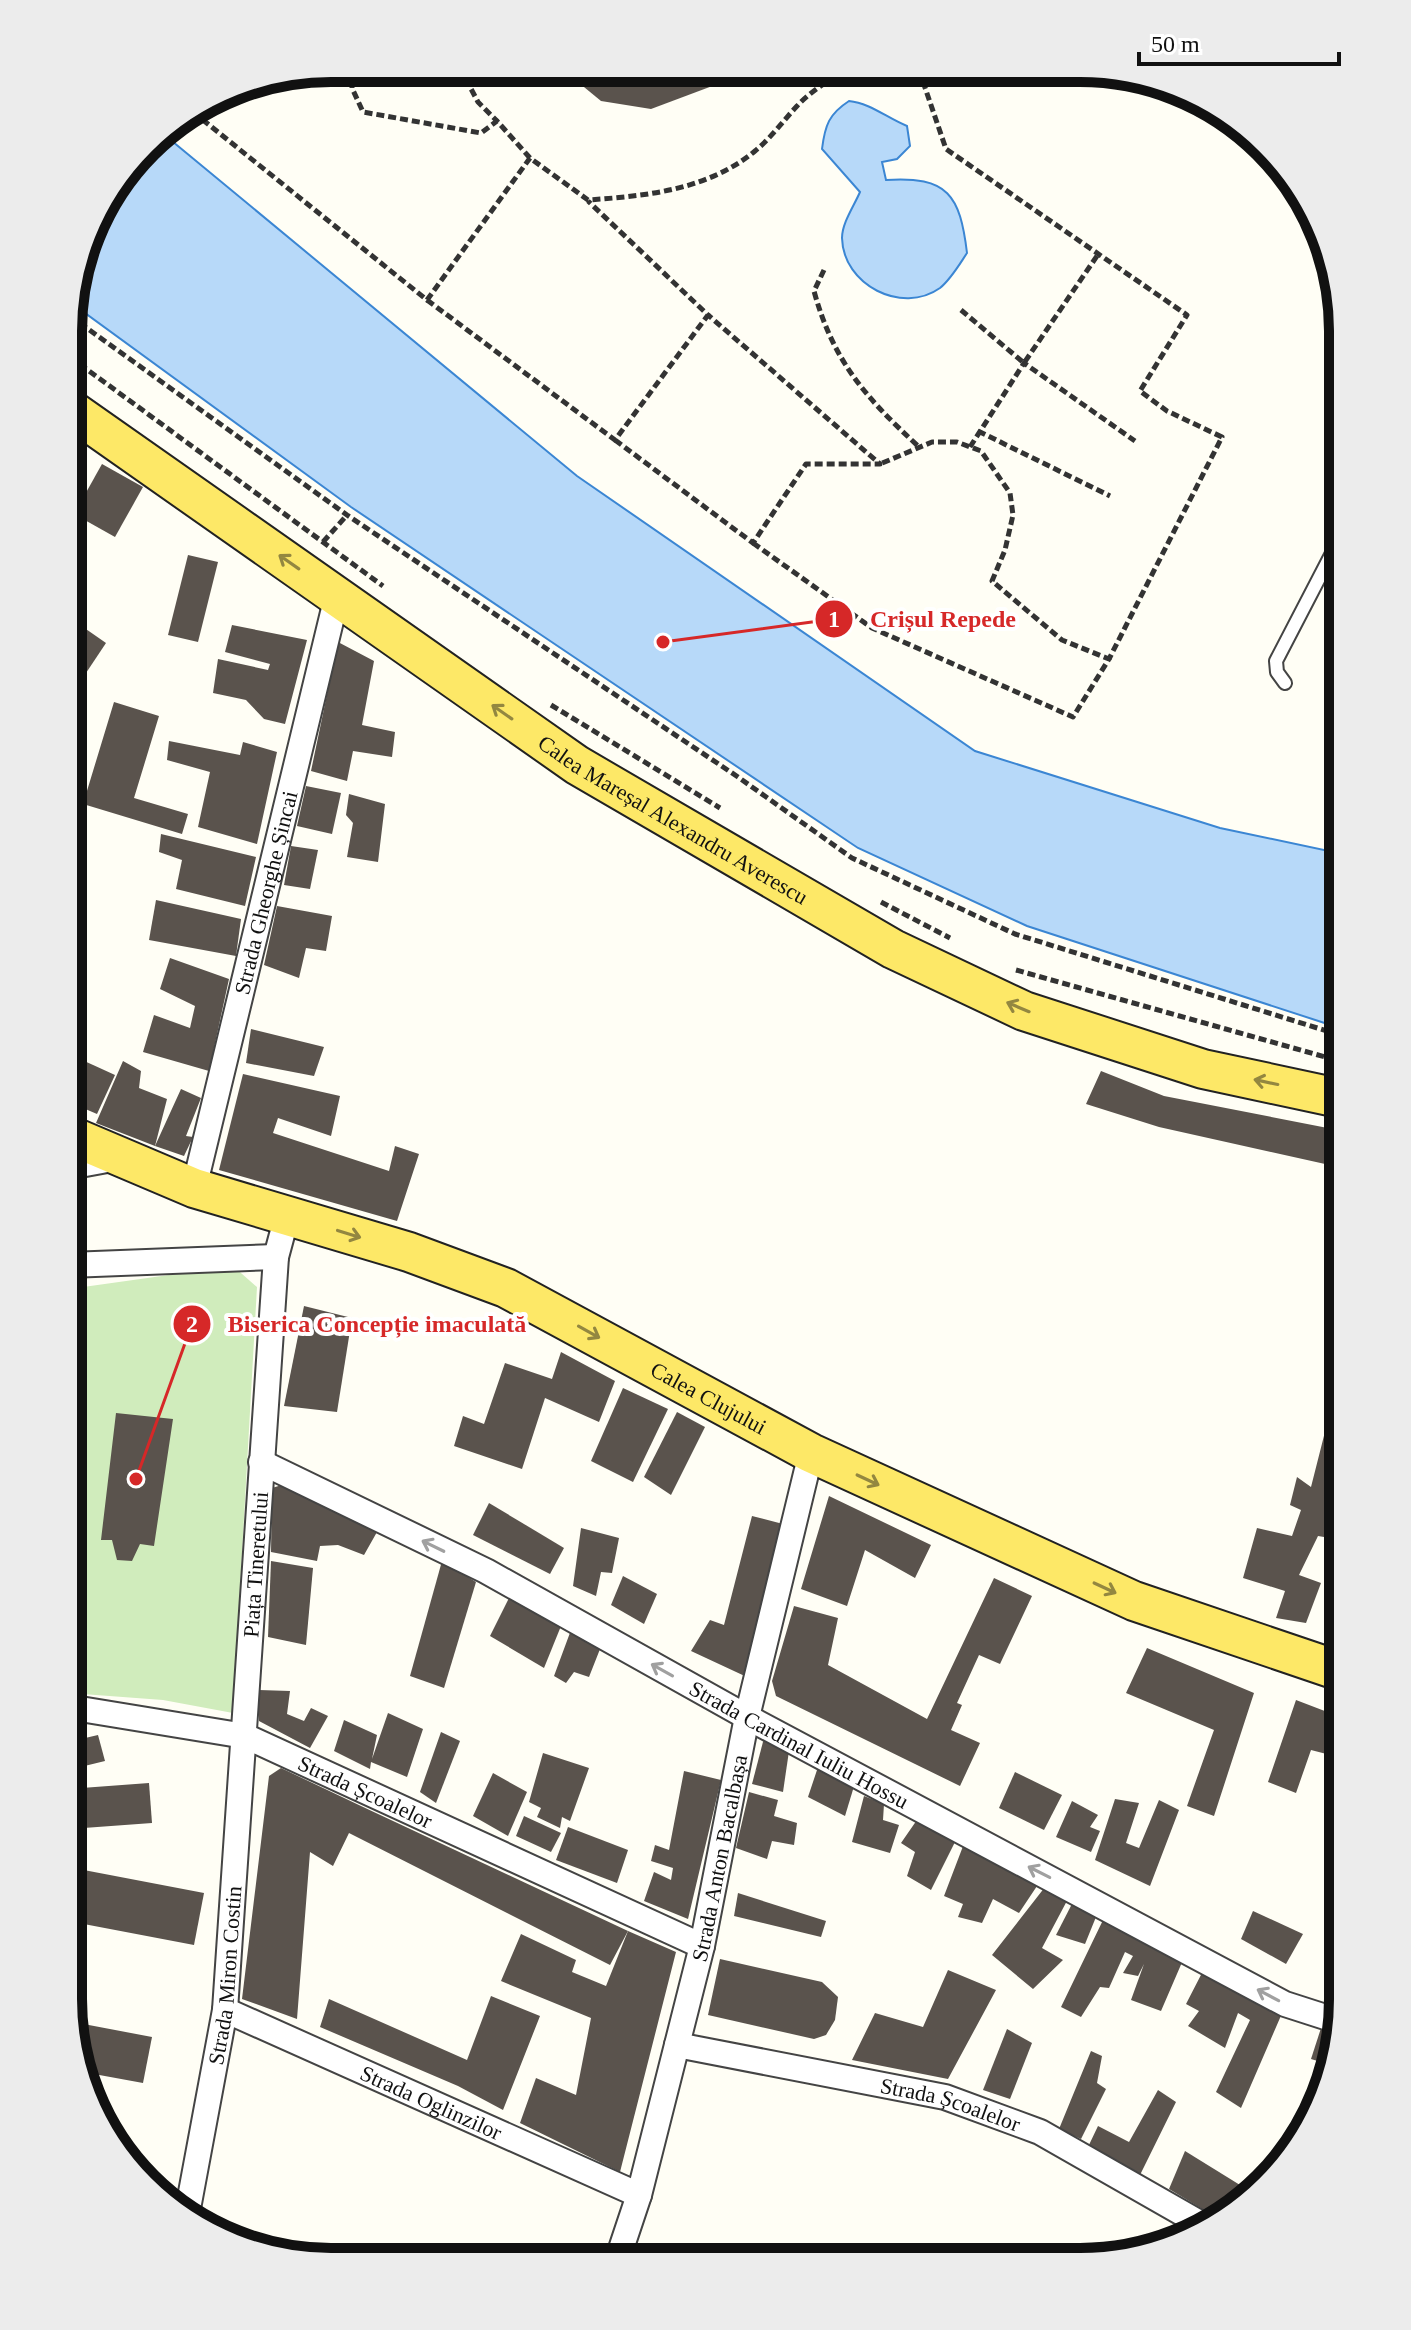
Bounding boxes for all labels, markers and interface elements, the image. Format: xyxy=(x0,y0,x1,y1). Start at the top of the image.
scale bar xyxy=(1139,16,1339,66)
text: 50 m xyxy=(1151,31,1200,57)
one-way arrow xyxy=(278,554,300,570)
callout: Crișul Repede xyxy=(814,595,1032,643)
text: 1 xyxy=(828,606,840,632)
text: Crișul Repede xyxy=(870,606,1016,633)
one-way arrow xyxy=(491,703,513,720)
street label: Calea Mareșal Alexandru Averescu xyxy=(533,730,812,910)
street label: Strada Gheorghe Șincai xyxy=(229,788,303,997)
one-way arrow xyxy=(1006,999,1031,1014)
one-way arrow xyxy=(1254,1074,1280,1089)
one-way arrow xyxy=(336,1228,361,1242)
callout: Biserica Concepție imaculată xyxy=(172,1300,542,1348)
text: 2 xyxy=(186,1311,198,1337)
text: Biserica Concepție imaculată xyxy=(228,1311,526,1338)
one-way arrow xyxy=(576,1325,600,1341)
street label: Calea Clujului xyxy=(646,1357,771,1439)
one-way arrow xyxy=(855,1473,880,1488)
street label: Piața Tineretului xyxy=(238,1491,273,1638)
one-way arrow xyxy=(422,1538,446,1553)
one-way arrow xyxy=(1092,1581,1116,1596)
one-way arrow xyxy=(651,1661,674,1677)
street label: Strada Cardinal Iuliu Hossu xyxy=(685,1675,913,1814)
street label: Strada Școalelor xyxy=(294,1750,437,1834)
street label: Strada Anton Bacalbașa xyxy=(687,1752,752,1964)
one-way arrow xyxy=(1028,1863,1052,1879)
street label: Strada Miron Costin xyxy=(203,1885,246,2067)
one-way arrow xyxy=(1257,1986,1281,2002)
street label: Strada Oglinzilor xyxy=(357,2060,506,2145)
street label: Strada Școalelor xyxy=(878,2073,1024,2137)

